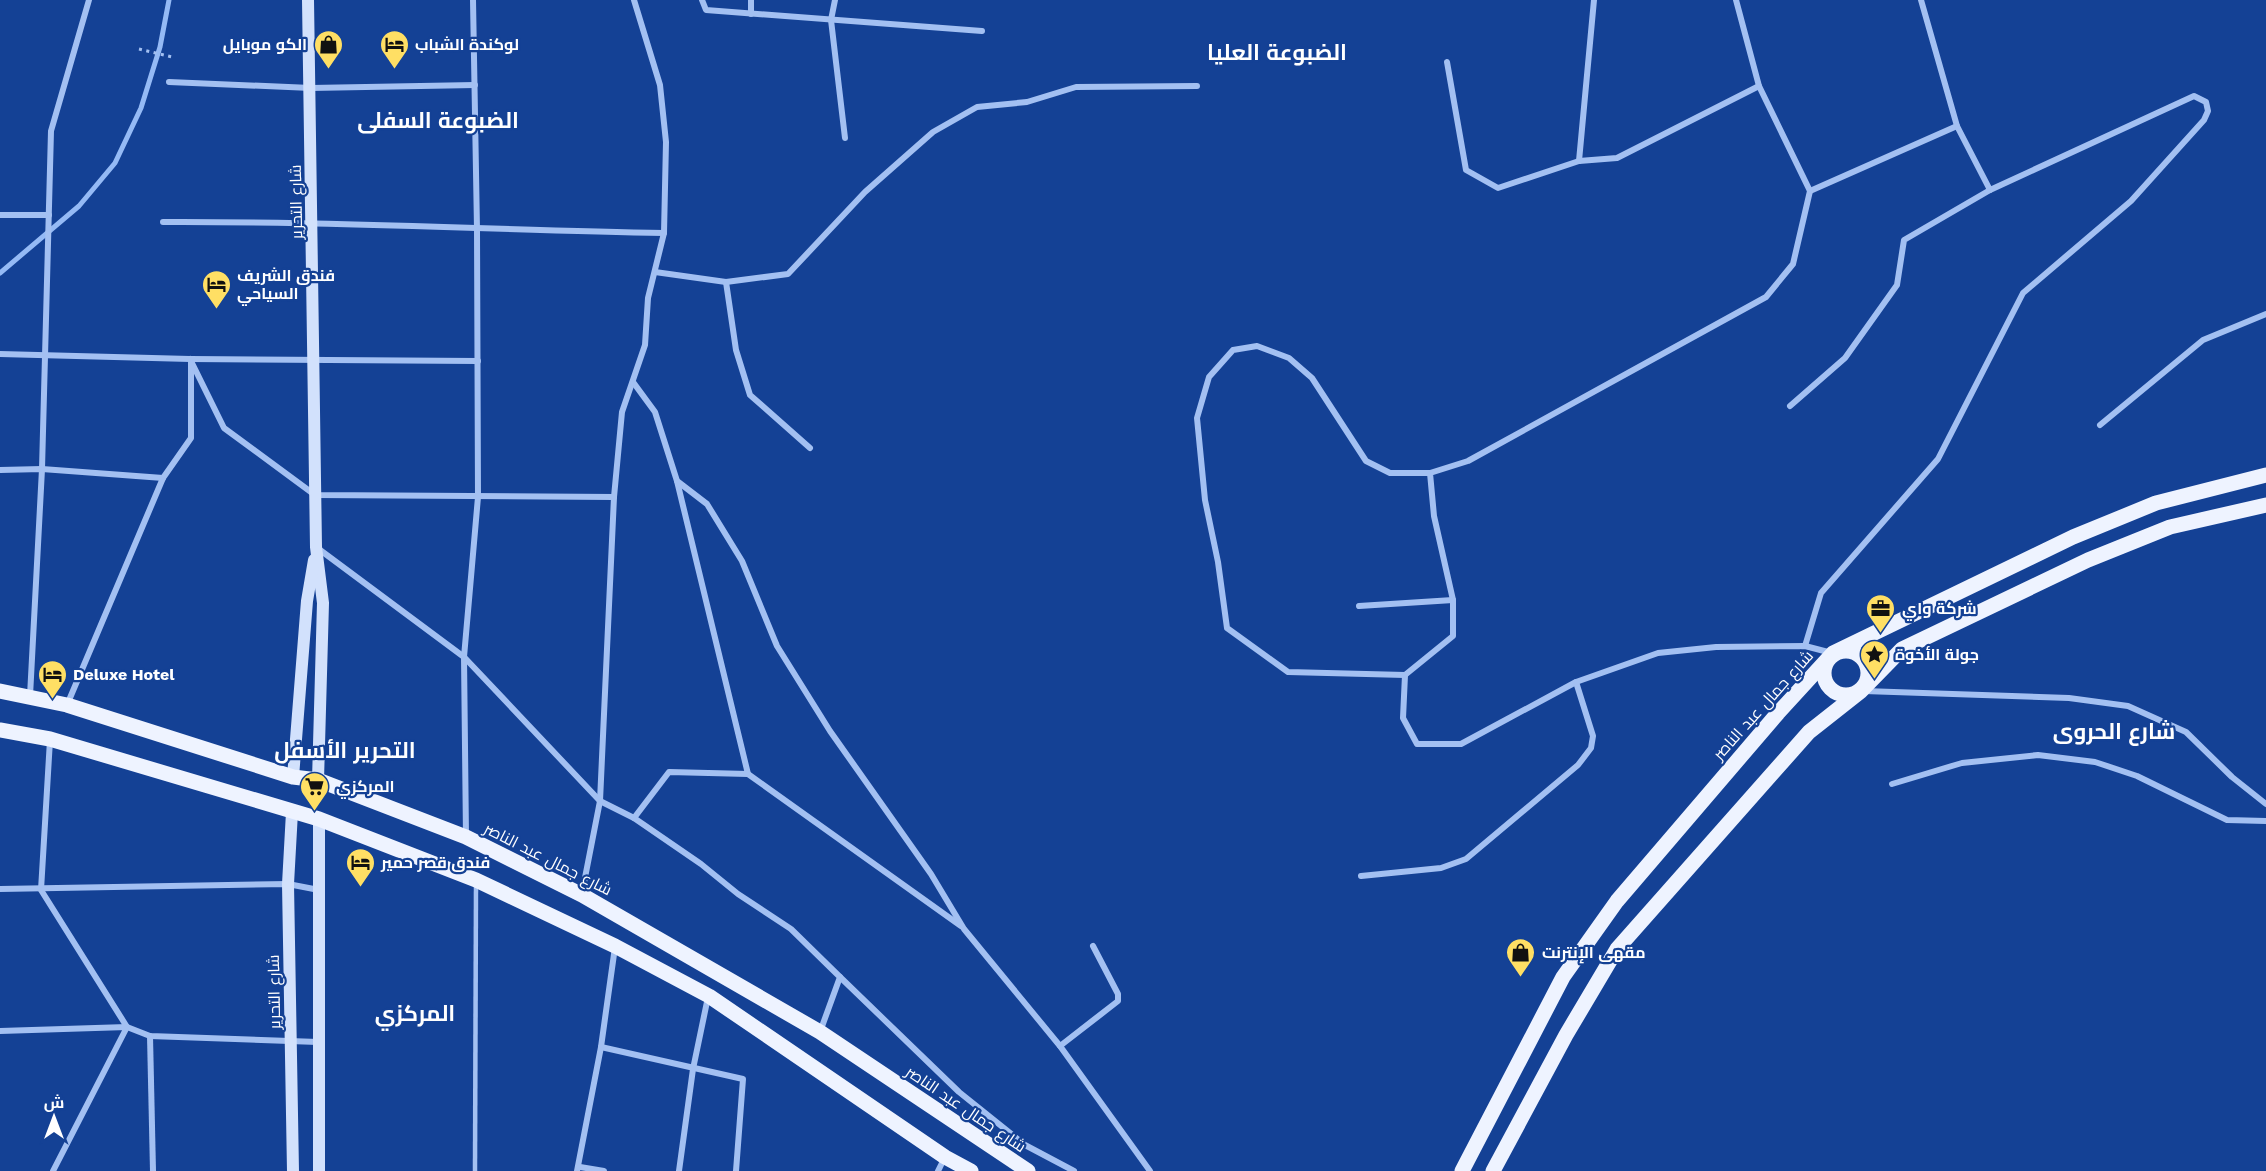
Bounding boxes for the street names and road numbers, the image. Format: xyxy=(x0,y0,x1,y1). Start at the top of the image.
street label: شارع التحرير xyxy=(286,164,308,240)
street label: شارع جمال عبد الناصر xyxy=(1708,646,1819,766)
street label: شارع جمال عبد الناصر xyxy=(479,818,615,901)
street label: شارع التحرير xyxy=(264,954,286,1030)
street label: شارع جمال عبد الناصر xyxy=(900,1061,1030,1158)

